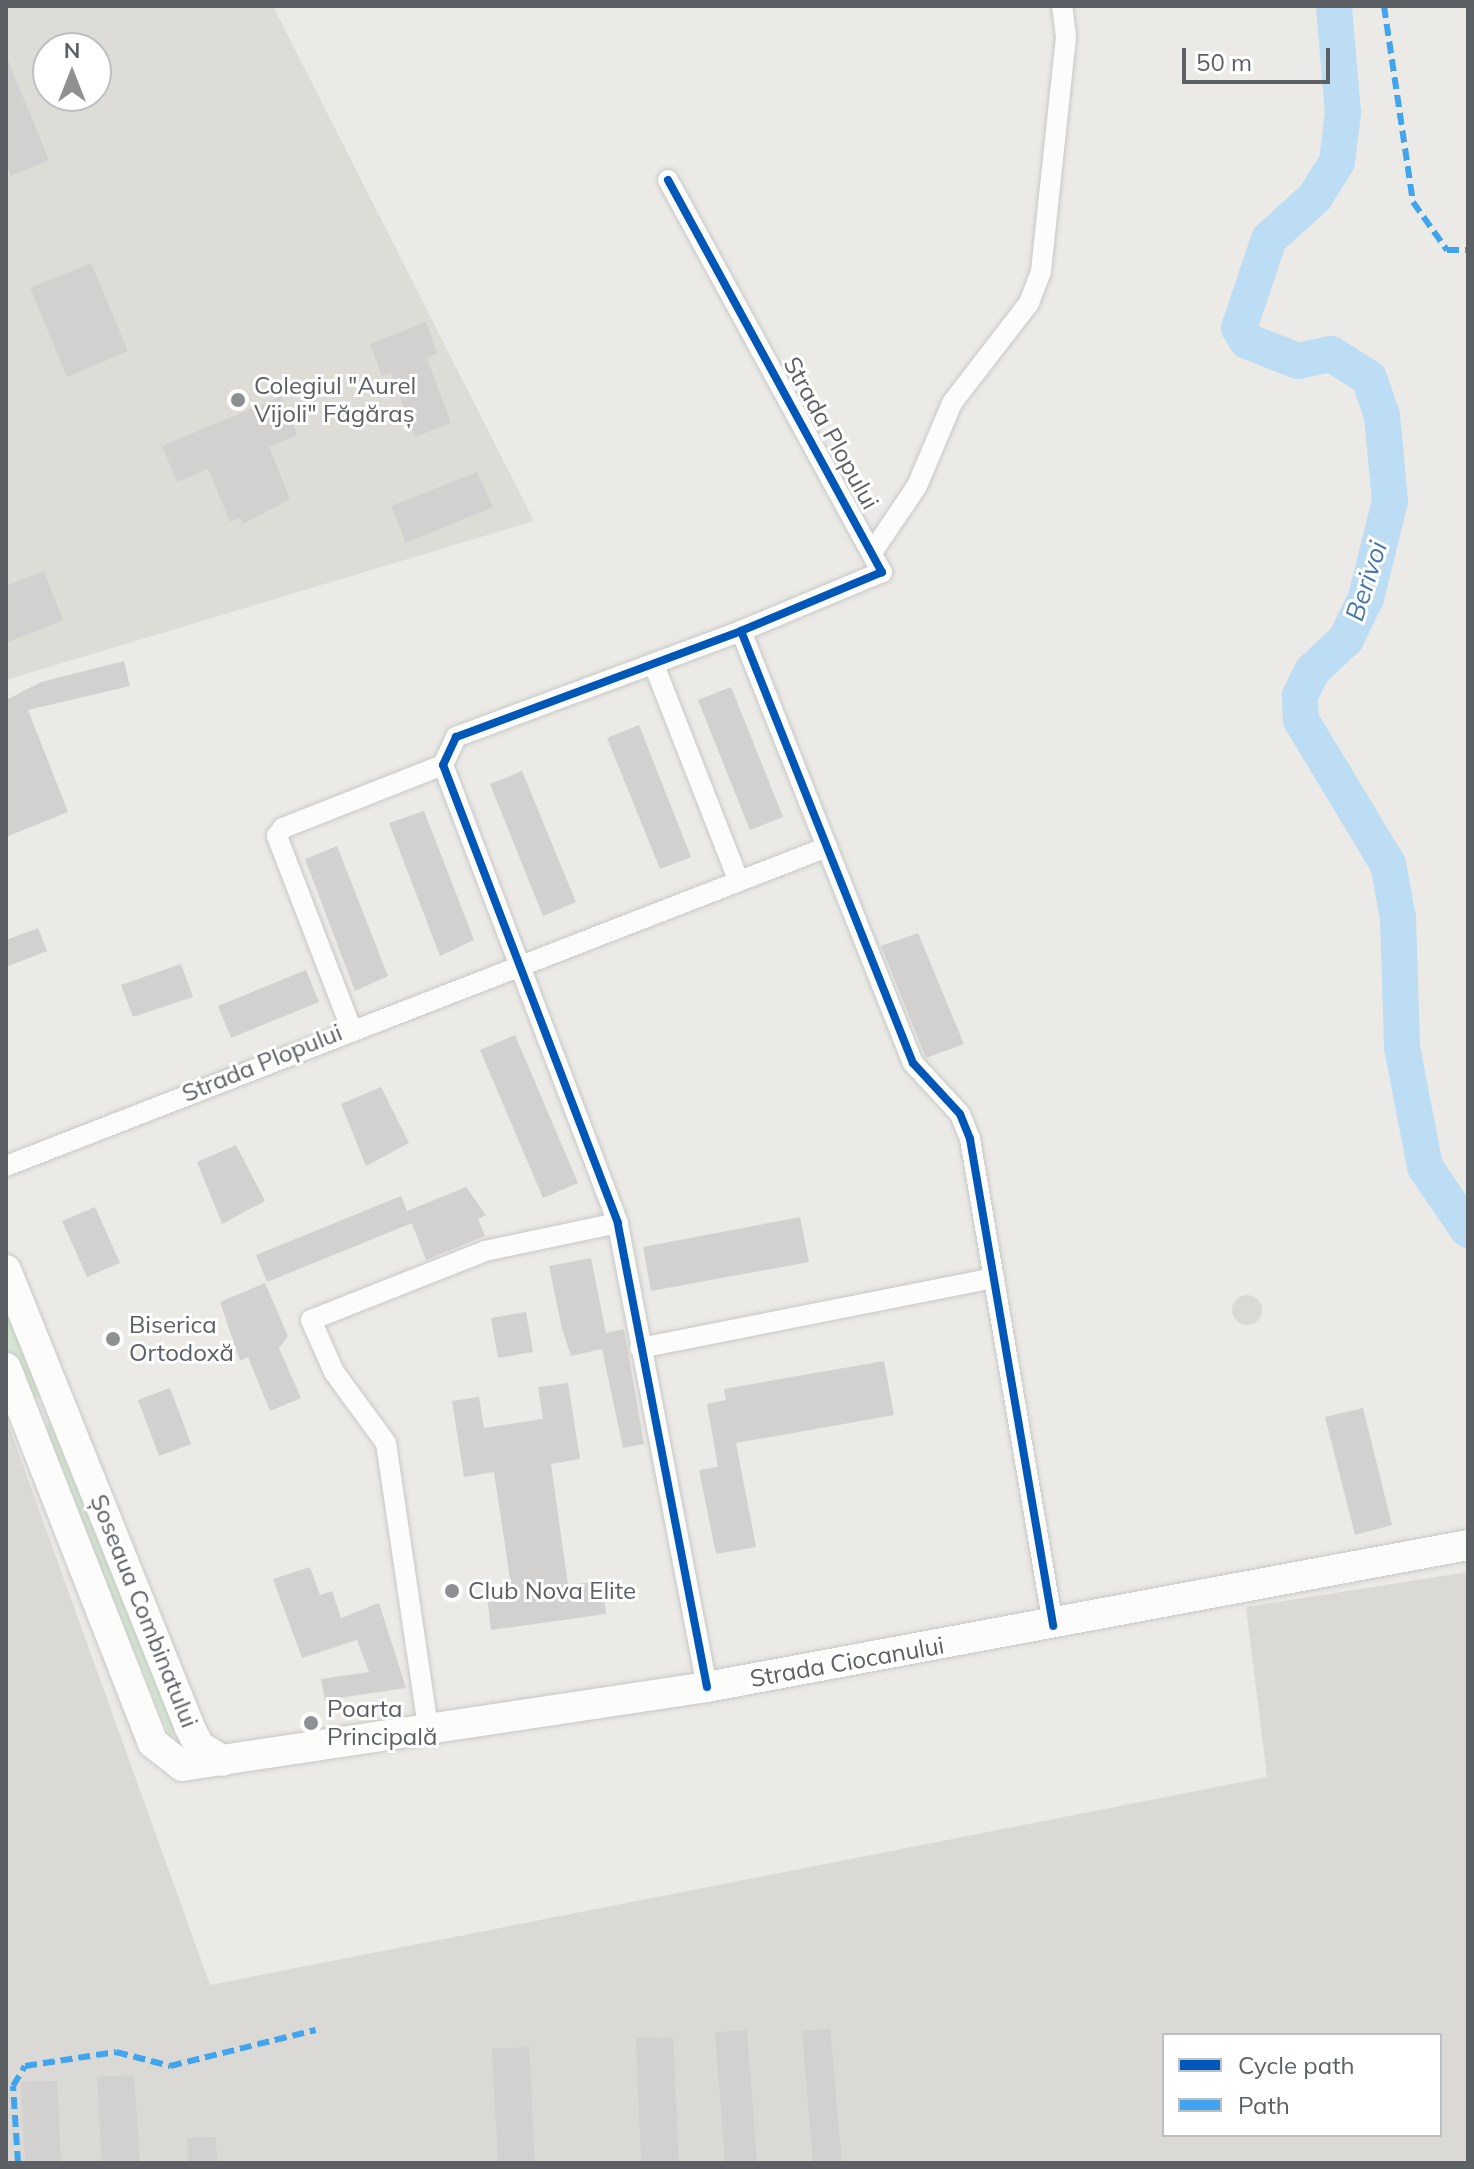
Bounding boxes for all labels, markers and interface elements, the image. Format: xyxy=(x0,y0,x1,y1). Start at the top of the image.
north arrow xyxy=(32,32,112,112)
scale bar xyxy=(1186,32,1334,82)
text: N xyxy=(64,36,80,64)
text: 50 m xyxy=(1196,47,1252,77)
street label: Strada Plopului xyxy=(777,352,885,514)
place label: Colegiul "Aurel Vijoli" Făgăraș xyxy=(254,372,416,428)
marker: Colegiul "Aurel Vijoli" Făgăraș xyxy=(229,391,247,409)
water label: Berivoi xyxy=(1338,537,1394,625)
street label: Strada Plopului xyxy=(178,1018,346,1108)
place label: Biserica Ortodoxă xyxy=(129,1311,234,1367)
marker: Biserica Ortodoxă xyxy=(104,1330,122,1348)
street label: Șoseaua Combinatului xyxy=(84,1490,204,1732)
place label: Club Nova Elite xyxy=(468,1577,636,1605)
marker: Club Nova Elite xyxy=(443,1582,461,1600)
street label: Strada Ciocanului xyxy=(748,1631,946,1693)
place label: Poarta Principală xyxy=(327,1695,437,1751)
marker: Poarta Principală xyxy=(302,1714,320,1732)
legend xyxy=(1162,2033,1442,2137)
text: Cycle path xyxy=(1238,2050,1355,2080)
text: Path xyxy=(1238,2090,1290,2120)

